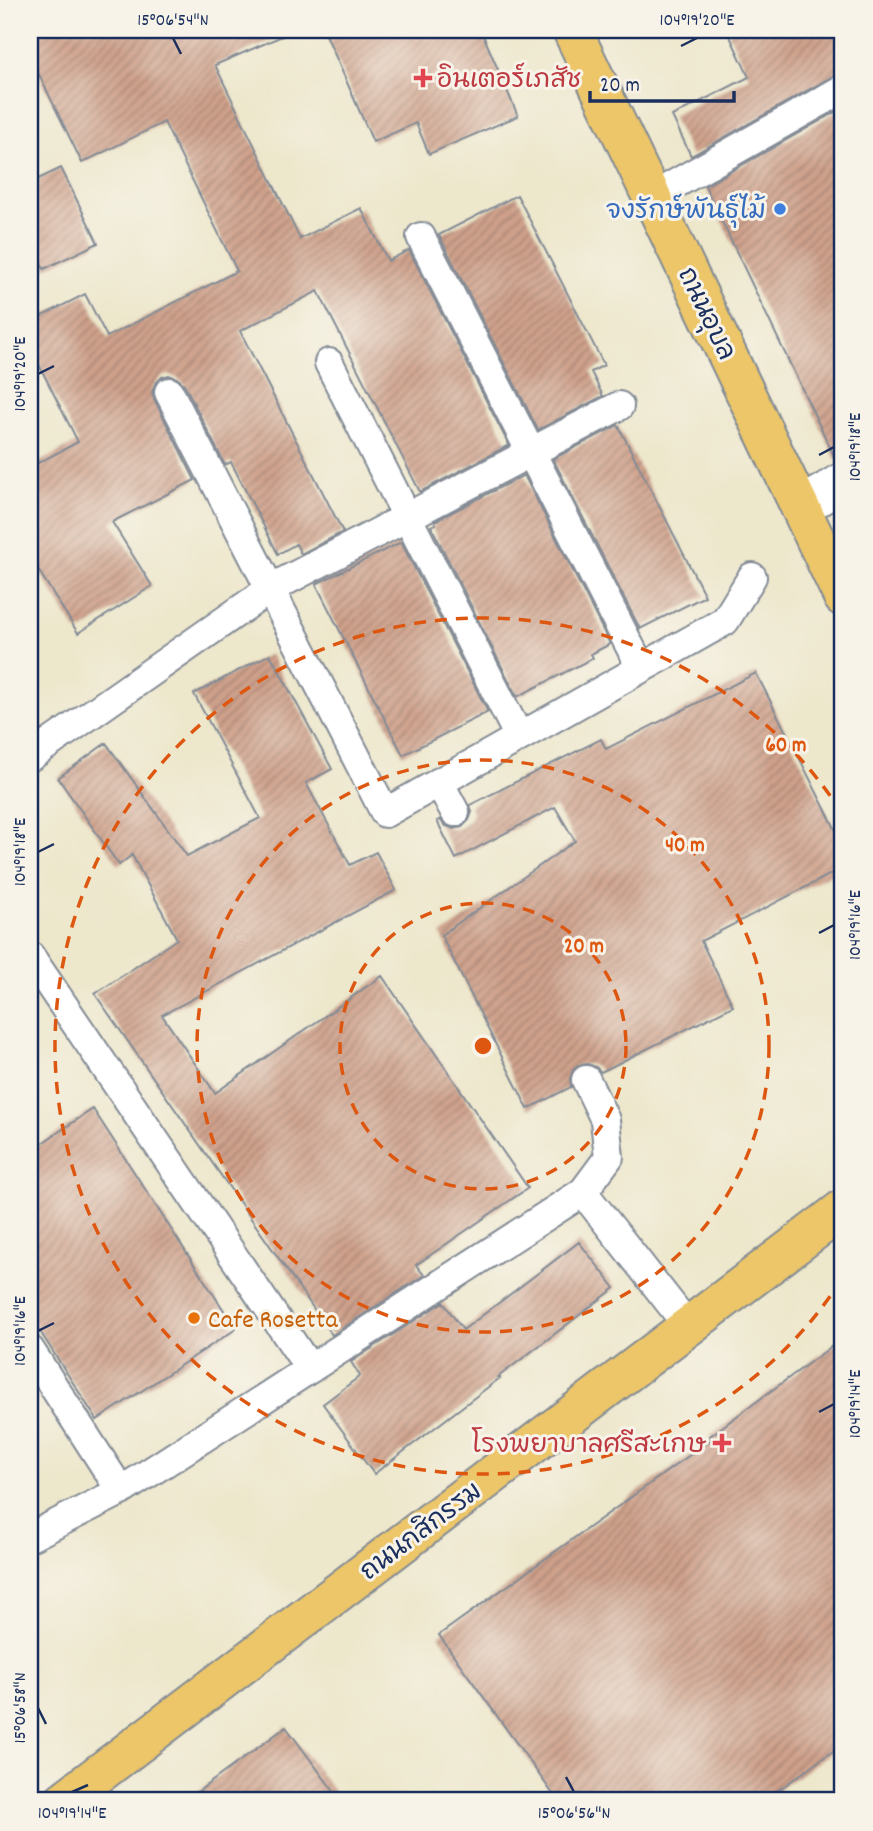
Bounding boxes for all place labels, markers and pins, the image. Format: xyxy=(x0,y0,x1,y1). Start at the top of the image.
place label: อินเตอร์เภสัช xyxy=(437,62,581,100)
marker: อินเตอร์เภสัช xyxy=(415,70,431,86)
place label: จงรักษ์พันธุ์ไม้ xyxy=(606,193,766,231)
marker: จงรักษ์พันธุ์ไม้ xyxy=(772,201,788,217)
centre of rings xyxy=(471,1034,495,1058)
place label: Cafe Rosetta xyxy=(208,1303,338,1340)
marker: Cafe Rosetta xyxy=(186,1310,202,1326)
place label: โรงพยาบาลศรีสะเกษ xyxy=(472,1427,707,1465)
marker: โรงพยาบาลศรีสะเกษ xyxy=(712,1433,732,1453)

